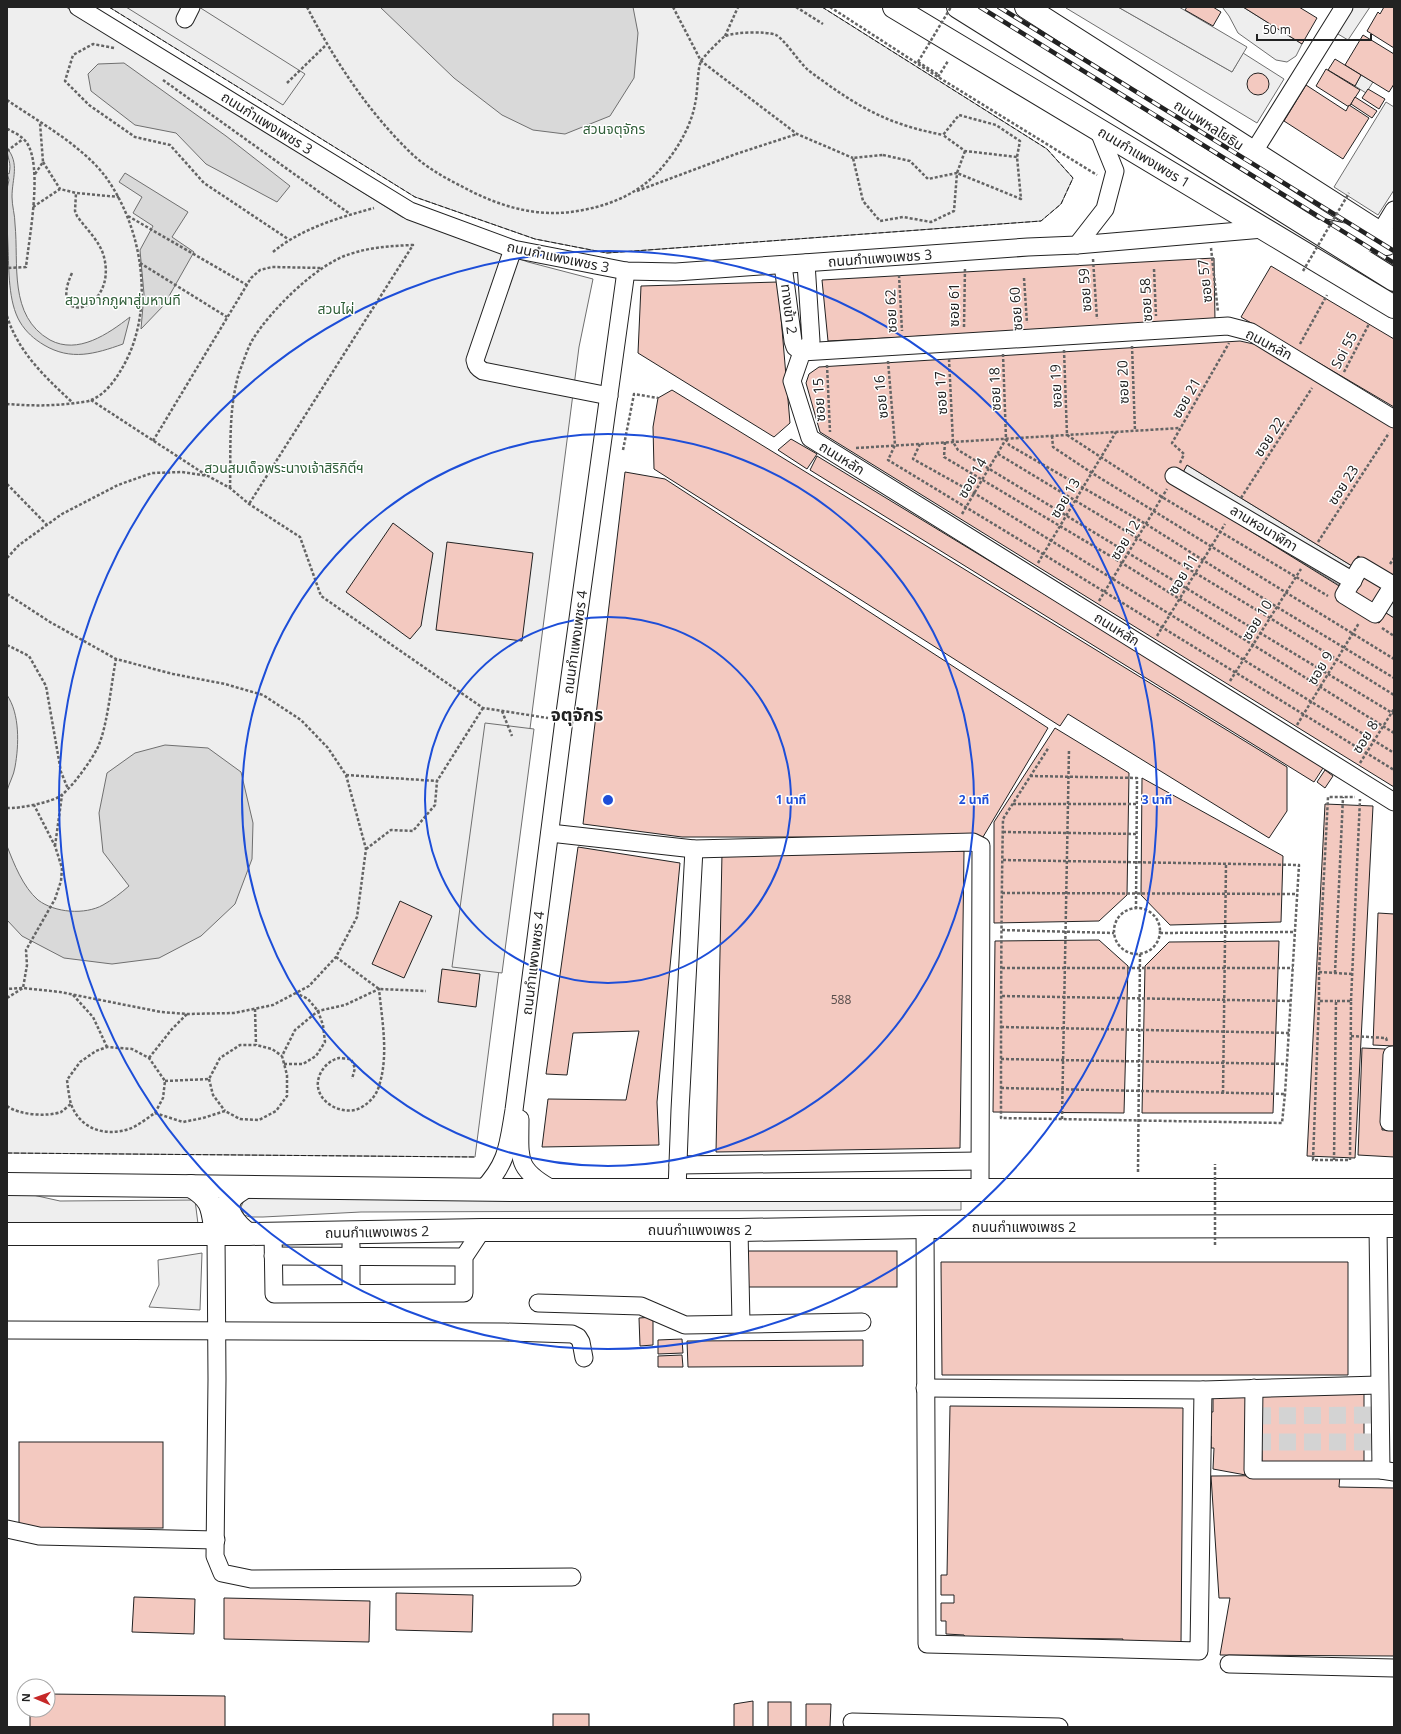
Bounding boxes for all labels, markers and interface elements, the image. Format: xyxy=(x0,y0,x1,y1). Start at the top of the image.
scale bar xyxy=(1257,16,1371,42)
text: 50 m xyxy=(1263,21,1291,38)
street label: ถนนกำแพงเพชร 3 xyxy=(218,87,317,158)
street label: ถนนพหลโยธิน xyxy=(1171,95,1248,154)
park label: สวนจตุจักร xyxy=(583,119,645,138)
street label: ถนนกำแพงเพชร 1 xyxy=(1095,122,1194,192)
street label: ถนนกำแพงเพชร 3 xyxy=(505,236,611,277)
street label: ถนนกำแพงเพชร 3 xyxy=(827,244,933,271)
street label: ซอย 57 xyxy=(1193,258,1216,304)
street label: ซอย 59 xyxy=(1073,268,1096,313)
street label: ซอย 58 xyxy=(1135,278,1156,322)
street label: ทางเข้า 2 xyxy=(777,283,802,335)
street label: ซอย 61 xyxy=(944,283,963,327)
street label: ซอย 60 xyxy=(1004,287,1027,332)
street label: ซอย 62 xyxy=(880,289,901,333)
park label: สวนจากภูผาสู่มหานที xyxy=(65,290,181,309)
park label: สวนไผ่ xyxy=(318,299,354,318)
street label: ถนนหลัก xyxy=(1243,323,1296,364)
street label: Soi 55 xyxy=(1326,328,1361,372)
street label: ซอย 20 xyxy=(1112,360,1133,404)
street label: ซอย 19 xyxy=(1045,364,1066,408)
street label: ซอย 18 xyxy=(984,367,1005,411)
street label: ซอย 17 xyxy=(930,371,951,415)
street label: ซอย 16 xyxy=(869,374,892,420)
street label: ซอย 21 xyxy=(1166,374,1205,421)
street label: ซอย 15 xyxy=(808,378,829,422)
street label: ซอย 22 xyxy=(1249,413,1288,460)
street label: ถนนหลัก xyxy=(816,436,869,479)
street label: ซอย 14 xyxy=(952,454,991,501)
park label: สวนสมเด็จพระนางเจ้าสิริกิติ์ฯ xyxy=(204,458,364,477)
street label: ซอย 23 xyxy=(1323,461,1362,508)
street label: ซอย 13 xyxy=(1045,474,1084,521)
street label: ลานหอนาฬิกา xyxy=(1227,500,1302,555)
street label: ซอย 12 xyxy=(1105,516,1144,563)
street label: ซอย 11 xyxy=(1163,550,1202,597)
street label: ถนนกำแพงเพชร 4 xyxy=(558,589,591,695)
street label: ซอย 10 xyxy=(1237,596,1276,643)
street label: ถนนหลัก xyxy=(1091,607,1144,650)
street label: ซอย 9 xyxy=(1302,648,1337,688)
district label: จตุจักร xyxy=(551,702,603,726)
street label: ซอย 8 xyxy=(1347,717,1382,757)
text: 1 นาที xyxy=(776,791,806,808)
text: 2 นาที xyxy=(959,791,989,808)
text: 3 นาที xyxy=(1142,791,1172,808)
centre of rings xyxy=(601,793,615,807)
street label: ถนนกำแพงเพชร 4 xyxy=(517,910,548,1016)
house number: 588 xyxy=(831,991,851,1008)
street label: ถนนกำแพงเพชร 2 xyxy=(972,1217,1076,1236)
street label: ถนนกำแพงเพชร 2 xyxy=(648,1220,752,1239)
street label: ถนนกำแพงเพชร 2 xyxy=(325,1221,429,1242)
north arrow xyxy=(16,1678,56,1718)
text: N xyxy=(18,1693,33,1702)

